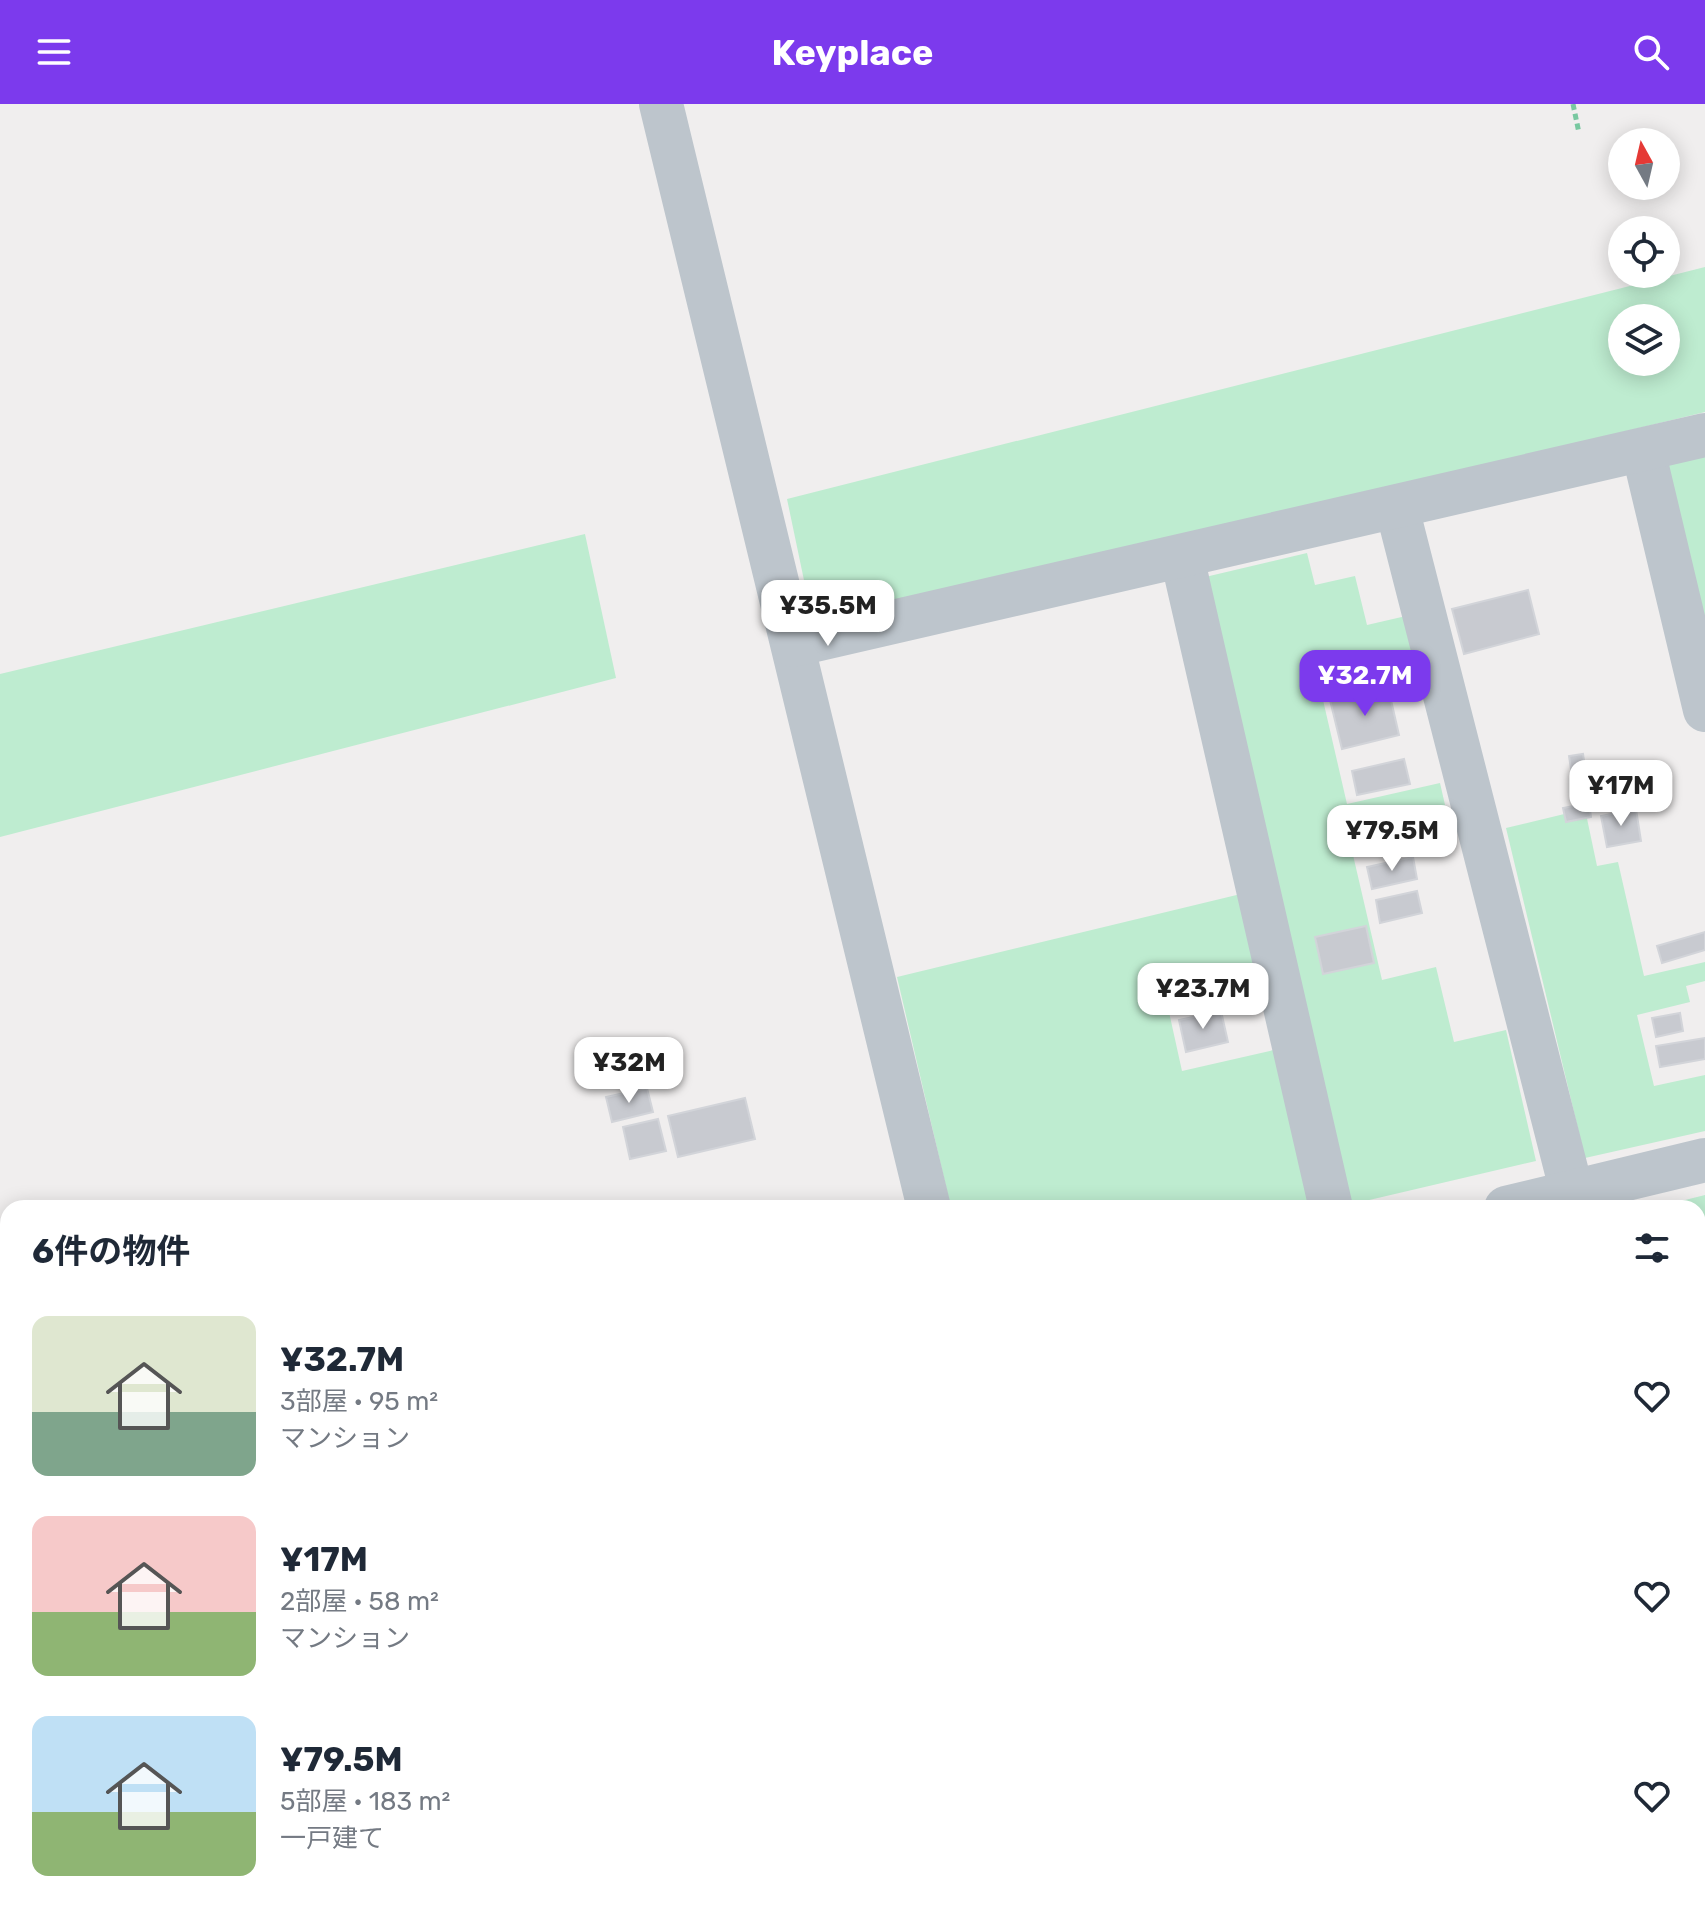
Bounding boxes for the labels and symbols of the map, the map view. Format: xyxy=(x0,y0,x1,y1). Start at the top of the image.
north arrow xyxy=(1608,128,1680,200)
pin: ¥35.5M xyxy=(763,580,893,648)
pin: ¥32.7M xyxy=(1300,650,1430,718)
pin: ¥17M xyxy=(1574,760,1668,828)
pin: ¥79.5M xyxy=(1327,805,1457,873)
pin: ¥23.7M xyxy=(1138,963,1268,1031)
pin: ¥32M xyxy=(582,1037,676,1105)

